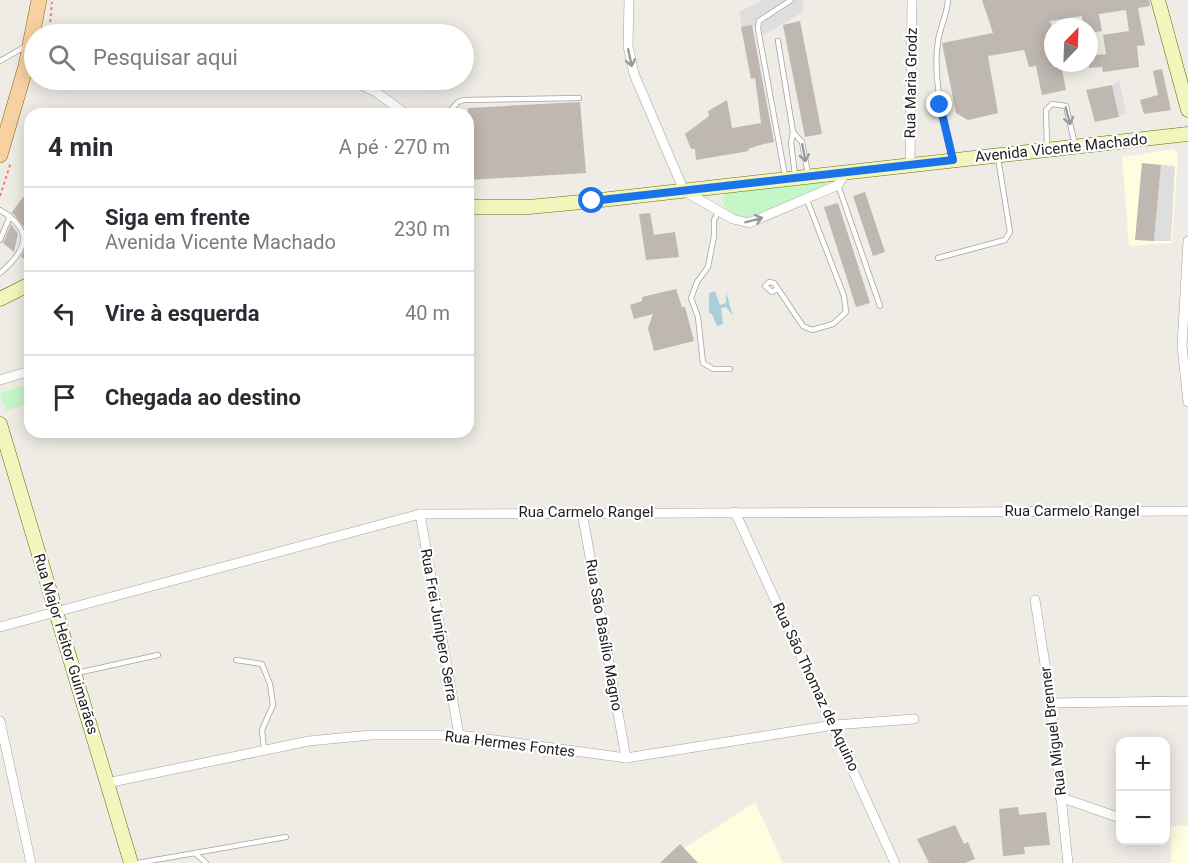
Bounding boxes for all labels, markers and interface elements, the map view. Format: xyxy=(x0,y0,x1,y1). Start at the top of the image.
north arrow xyxy=(1044,18,1098,72)
search box xyxy=(24,24,474,90)
street label: Rua Maria Grodz xyxy=(901,27,921,139)
icon: search xyxy=(45,41,78,74)
text: Pesquisar aqui xyxy=(93,45,238,70)
one-way arrow xyxy=(625,48,636,67)
route end xyxy=(926,91,952,117)
one-way arrow xyxy=(1063,106,1075,125)
street label: Avenida Vicente Machado xyxy=(974,130,1148,166)
text: 4 min xyxy=(48,132,113,162)
text: A pé · 270 m xyxy=(339,135,450,159)
one-way arrow xyxy=(799,142,810,162)
route start xyxy=(578,187,604,213)
text: Siga em frente xyxy=(105,205,250,230)
icon: ahead xyxy=(48,213,81,246)
one-way arrow xyxy=(744,214,763,226)
text: 230 m xyxy=(394,217,450,241)
text: Avenida Vicente Machado xyxy=(105,230,336,254)
icon: left xyxy=(48,297,81,330)
text: Vire à esquerda xyxy=(105,301,259,326)
text: 40 m xyxy=(405,301,450,325)
icon: arrive xyxy=(48,381,81,414)
text: Chegada ao destino xyxy=(105,385,301,410)
street label: Rua Carmelo Rangel xyxy=(1004,502,1140,520)
street label: Rua Carmelo Rangel xyxy=(518,503,654,521)
street label: Rua Frei Junípero Serra xyxy=(417,547,461,703)
street label: Rua Major Heitor Guimarães xyxy=(30,551,102,737)
street label: Rua São Basílio Magno xyxy=(582,558,626,712)
street label: Rua São Thomaz de Aquino xyxy=(769,600,863,774)
street label: Rua Miguel Brenner xyxy=(1036,665,1070,797)
street label: Rua Hermes Fontes xyxy=(444,727,576,761)
map controls xyxy=(1116,737,1170,845)
button: + xyxy=(1116,737,1170,791)
button: − xyxy=(1116,791,1170,845)

